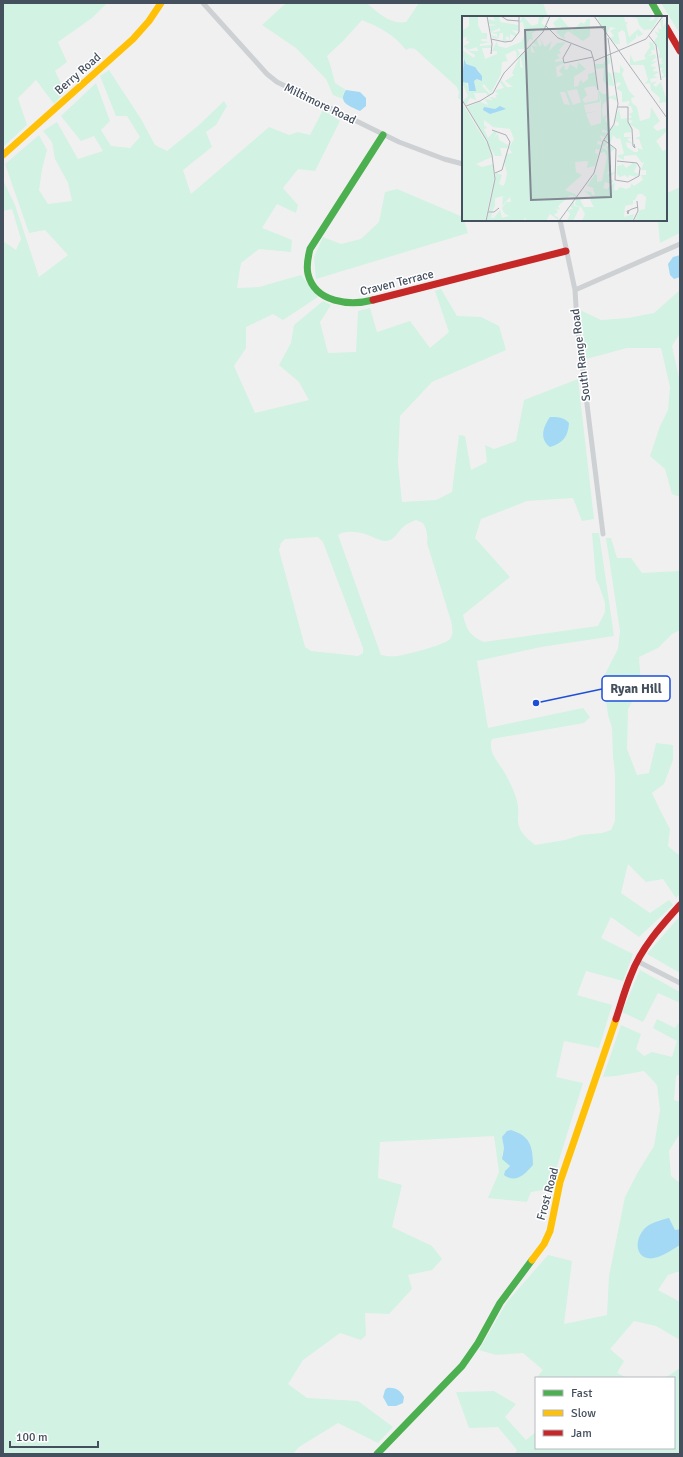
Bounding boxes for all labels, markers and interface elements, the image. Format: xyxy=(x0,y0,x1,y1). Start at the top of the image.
inset map xyxy=(462,16,667,221)
street label: Berry Road xyxy=(52,50,104,98)
street label: Miltimore Road xyxy=(282,80,358,128)
street label: Craven Terrace xyxy=(359,267,435,299)
street label: South Range Road xyxy=(568,308,594,402)
callout: Ryan Hill xyxy=(602,676,670,701)
text: Ryan Hill xyxy=(610,681,662,697)
street label: Frost Road xyxy=(534,1166,562,1222)
legend xyxy=(535,1377,675,1449)
text: Fast xyxy=(571,1386,592,1401)
text: Slow xyxy=(571,1406,596,1421)
scale bar xyxy=(10,1423,98,1449)
text: Jam xyxy=(571,1426,592,1441)
text: 100 m xyxy=(16,1430,48,1445)

